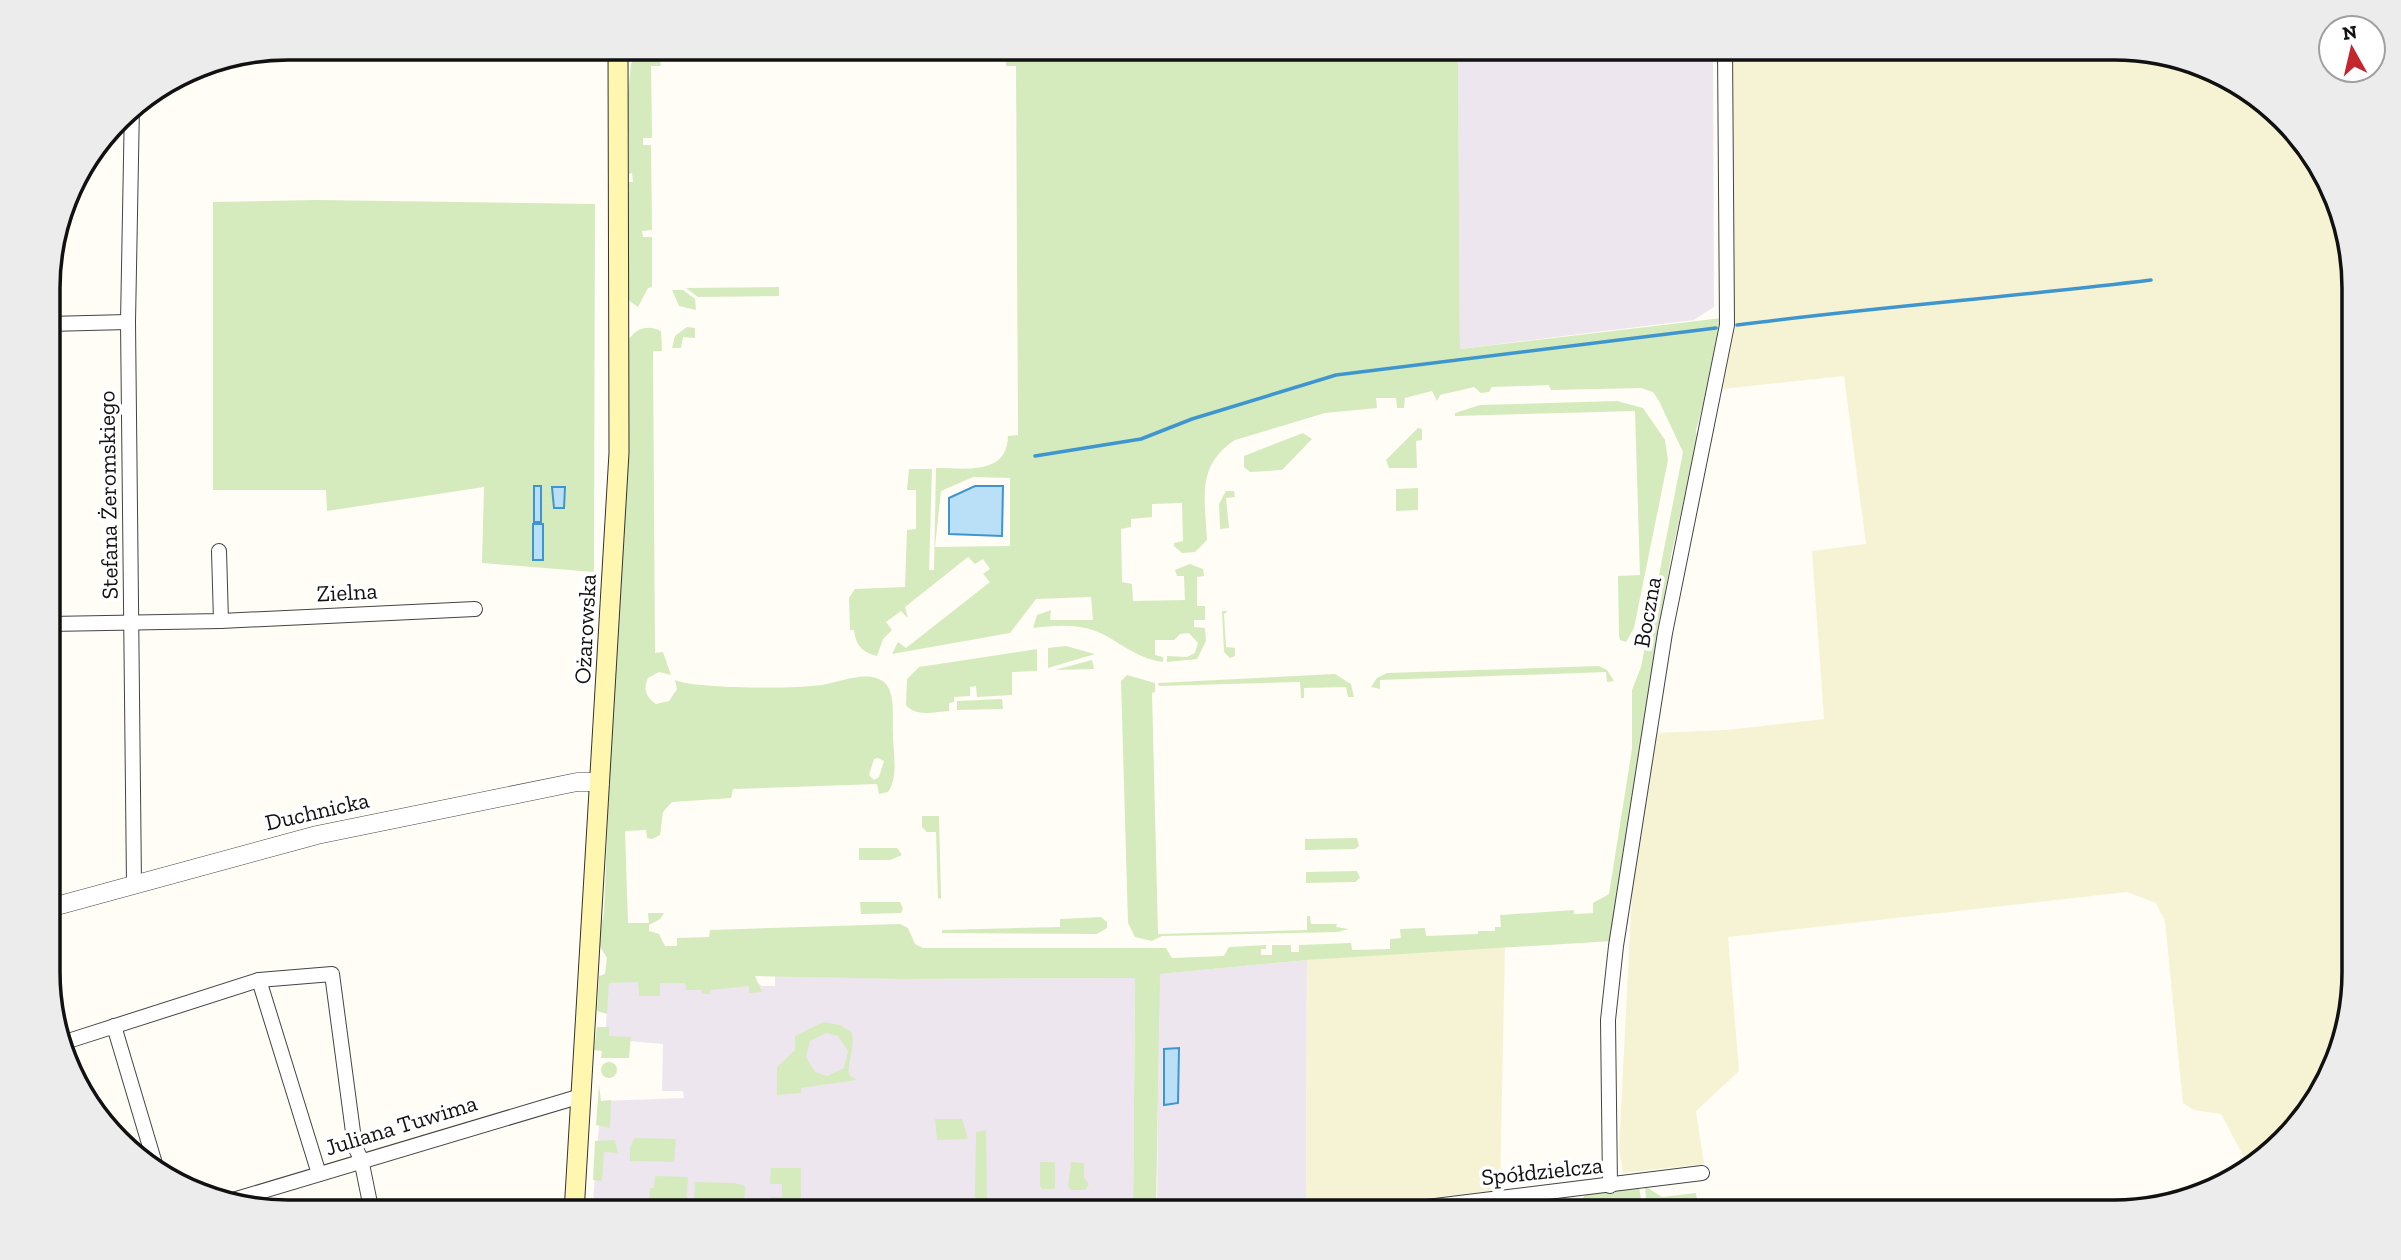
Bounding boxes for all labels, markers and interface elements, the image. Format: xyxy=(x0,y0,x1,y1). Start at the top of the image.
north arrow xyxy=(2317,14,2387,84)
text: N xyxy=(2341,20,2358,45)
street label: Stefana Żeromskiego xyxy=(92,390,124,600)
street label: Ożarowska xyxy=(568,573,602,685)
street label: Boczna xyxy=(1627,574,1667,650)
street label: Zielna xyxy=(316,576,378,608)
street label: Duchnicka xyxy=(262,785,372,837)
street label: Juliana Tuwima xyxy=(322,1089,480,1161)
street label: Spółdzielcza xyxy=(1480,1151,1604,1191)

